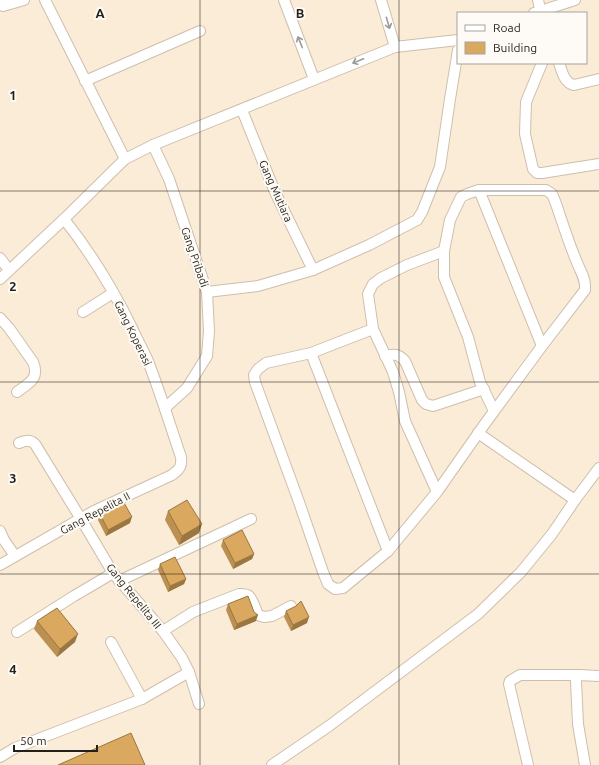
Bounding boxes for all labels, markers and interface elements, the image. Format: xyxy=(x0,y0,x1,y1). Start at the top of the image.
text: A xyxy=(95,6,105,20)
text: B xyxy=(296,6,305,20)
legend xyxy=(457,12,587,64)
one-way arrow xyxy=(385,17,392,30)
text: Road xyxy=(493,21,521,34)
one-way arrow xyxy=(296,37,303,49)
text: Building xyxy=(493,41,537,54)
one-way arrow xyxy=(353,58,365,66)
text: 1 xyxy=(9,88,17,102)
street label: Gang Mutiara xyxy=(257,158,295,224)
street label: Gang Pribadi xyxy=(179,225,211,289)
text: 2 xyxy=(9,279,17,293)
street label: Gang Koperasi xyxy=(112,299,154,367)
text: 3 xyxy=(9,471,17,485)
street label: Gang Repelita II xyxy=(58,490,132,536)
street label: Gang Repelita III xyxy=(104,561,164,631)
text: 4 xyxy=(9,662,17,676)
scale bar xyxy=(14,727,97,753)
text: 50 m xyxy=(20,734,47,747)

